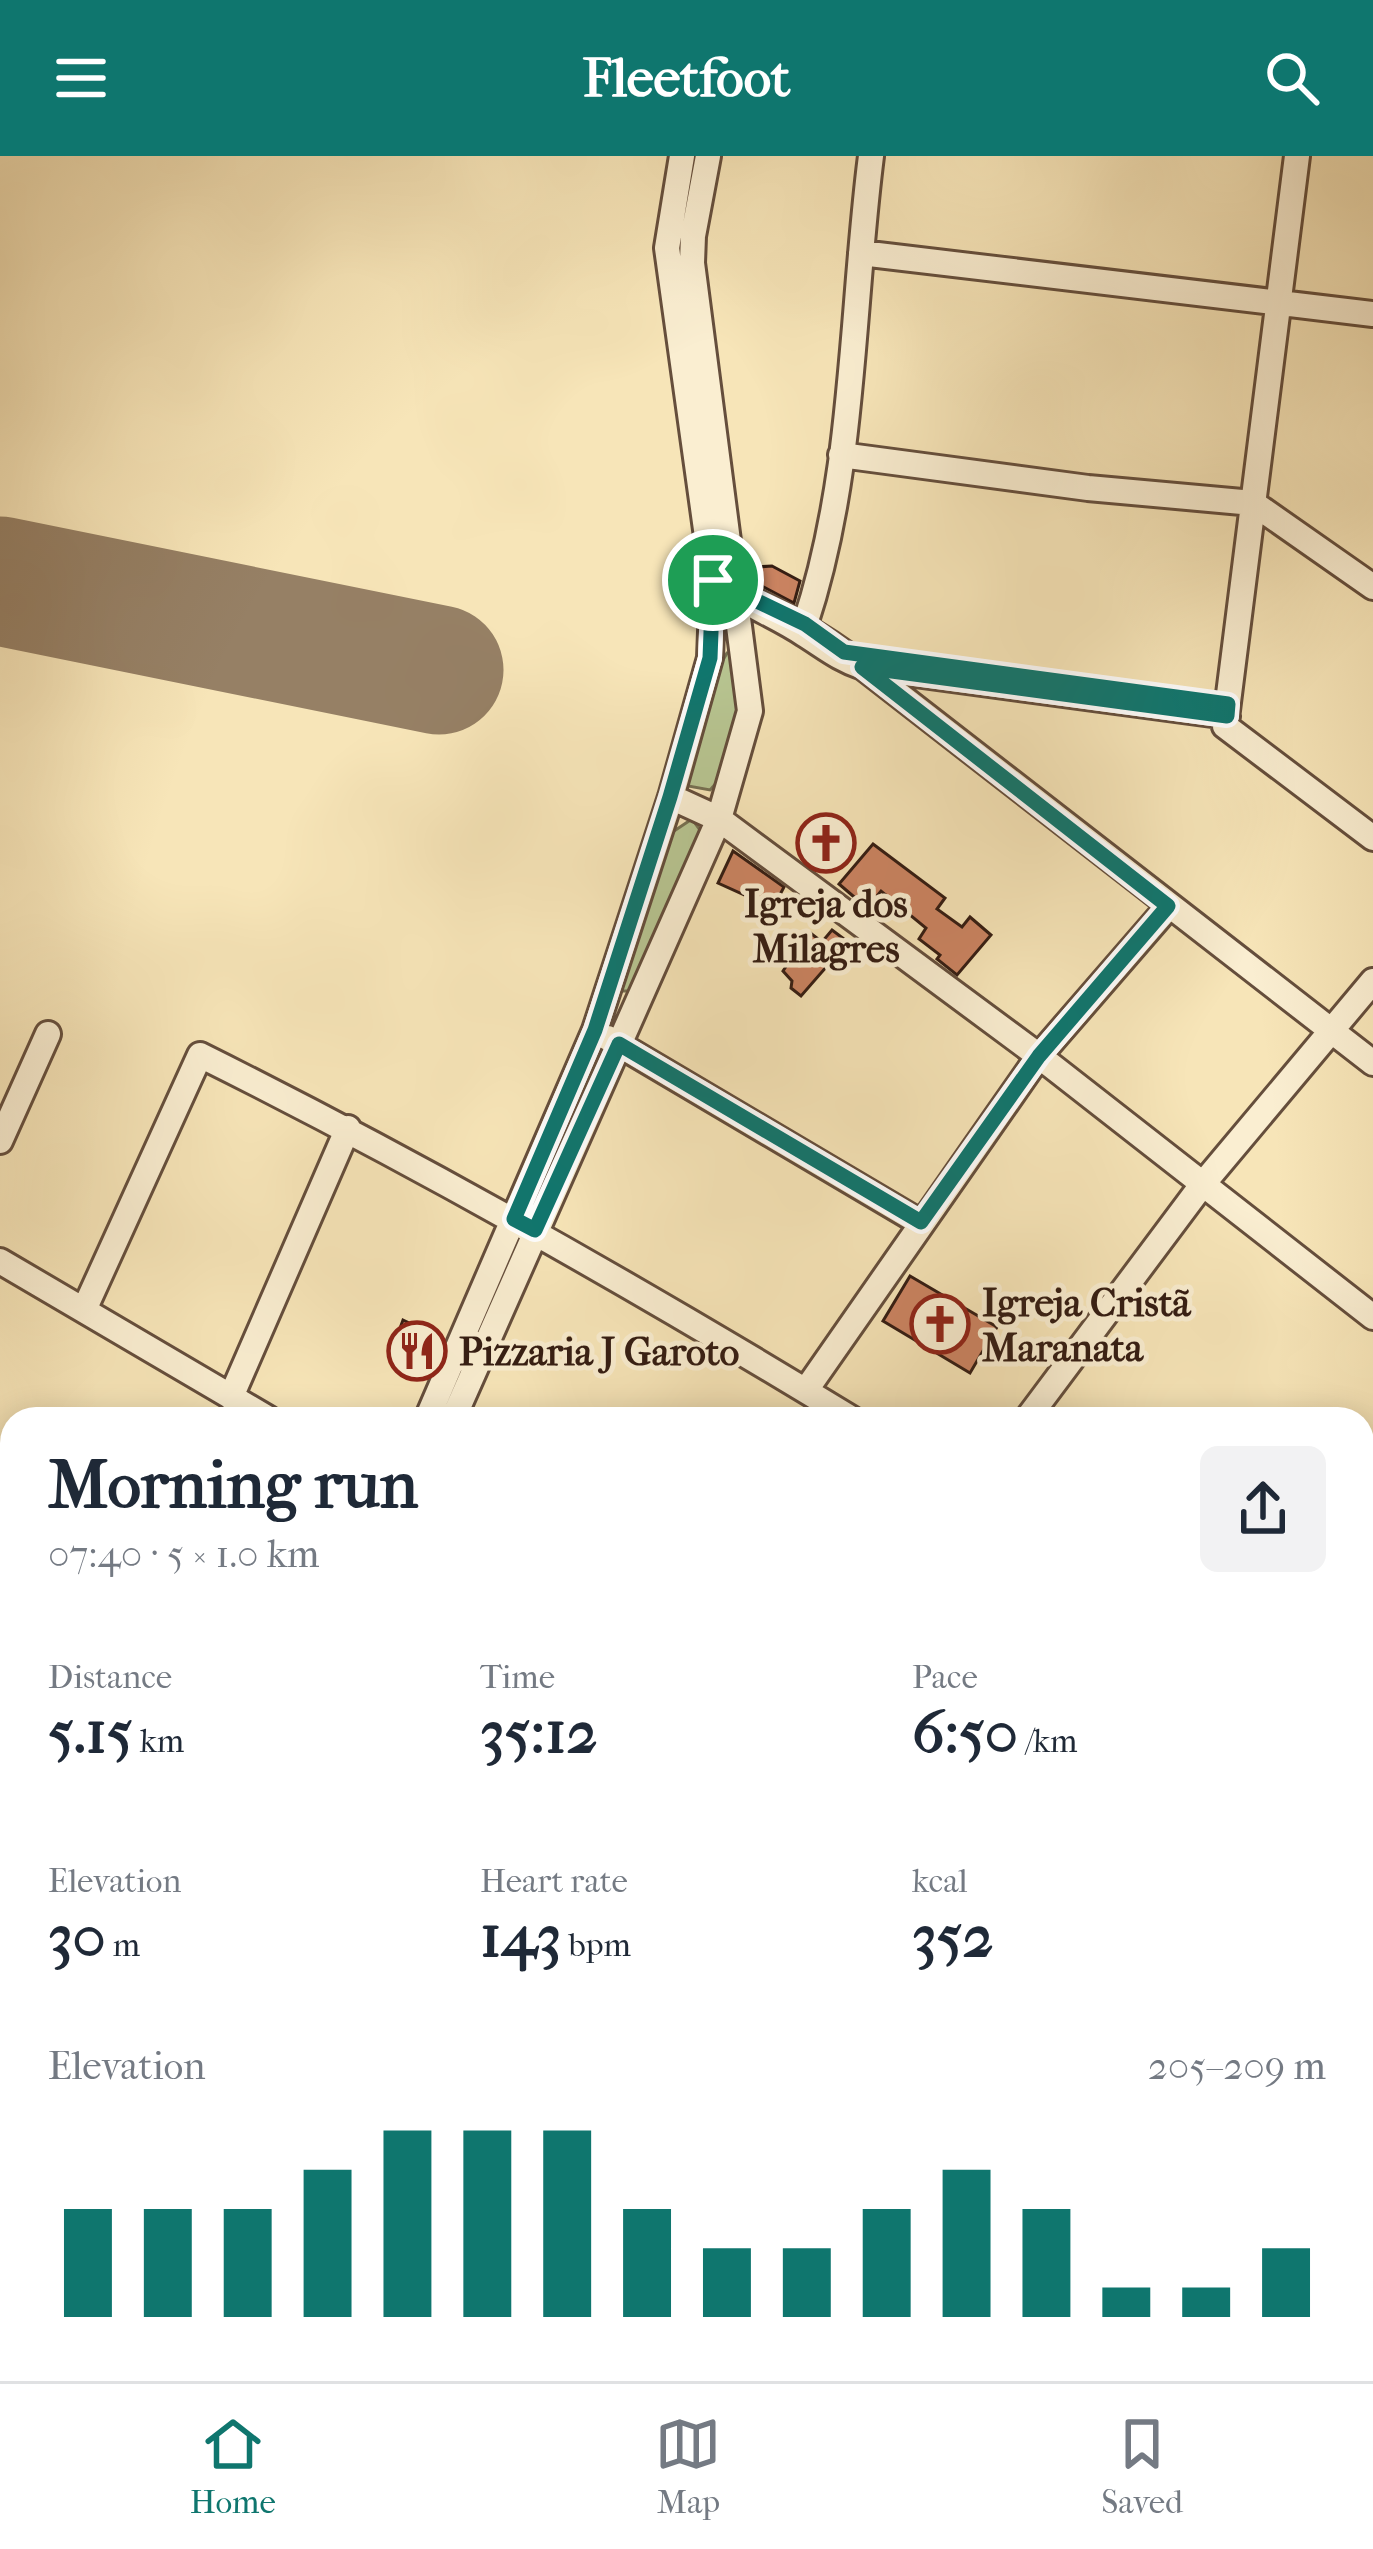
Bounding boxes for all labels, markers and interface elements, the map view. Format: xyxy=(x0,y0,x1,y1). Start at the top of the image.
icon: menu xyxy=(48,45,114,111)
icon: search xyxy=(1259,45,1325,111)
text: Fleetfoot xyxy=(583,47,790,110)
pin xyxy=(662,529,764,631)
icon: arrive xyxy=(680,547,746,613)
church icon: Igreja dos Milagres xyxy=(795,812,857,874)
place label: Igreja dos Milagres xyxy=(744,881,908,972)
place label: Igreja Cristã Maranata xyxy=(982,1280,1192,1371)
church icon: Igreja Cristã Maranata xyxy=(909,1293,971,1355)
restaurant icon: Pizzaria J Garoto xyxy=(386,1320,448,1382)
place label: Pizzaria J Garoto xyxy=(459,1329,740,1375)
button: share xyxy=(1200,1446,1326,1572)
text: Morning run xyxy=(48,1447,418,1524)
text: 07:40 · 5 × 1.0 km xyxy=(48,1531,319,1577)
text: Distance xyxy=(48,1658,172,1697)
text: Time xyxy=(480,1658,555,1697)
text: Pace xyxy=(912,1658,978,1697)
text: 5.15 xyxy=(48,1697,133,1768)
text: 35:12 xyxy=(480,1697,597,1768)
text: 6:50 xyxy=(912,1697,1018,1768)
text: km xyxy=(133,1722,184,1761)
text: /km xyxy=(1018,1722,1077,1761)
text: Elevation xyxy=(48,1862,181,1901)
text: Heart rate xyxy=(480,1862,628,1901)
text: kcal xyxy=(912,1862,968,1901)
text: 30 xyxy=(48,1901,106,1972)
text: 143 xyxy=(480,1901,561,1972)
text: 352 xyxy=(912,1901,993,1972)
text: m xyxy=(106,1926,140,1965)
text: bpm xyxy=(561,1926,631,1965)
text: Elevation xyxy=(48,2043,206,2089)
text: 205–209 m xyxy=(1148,2043,1326,2089)
tab: Home xyxy=(190,2411,276,2522)
tab: Map xyxy=(655,2411,721,2522)
tab: Saved xyxy=(1101,2411,1183,2522)

